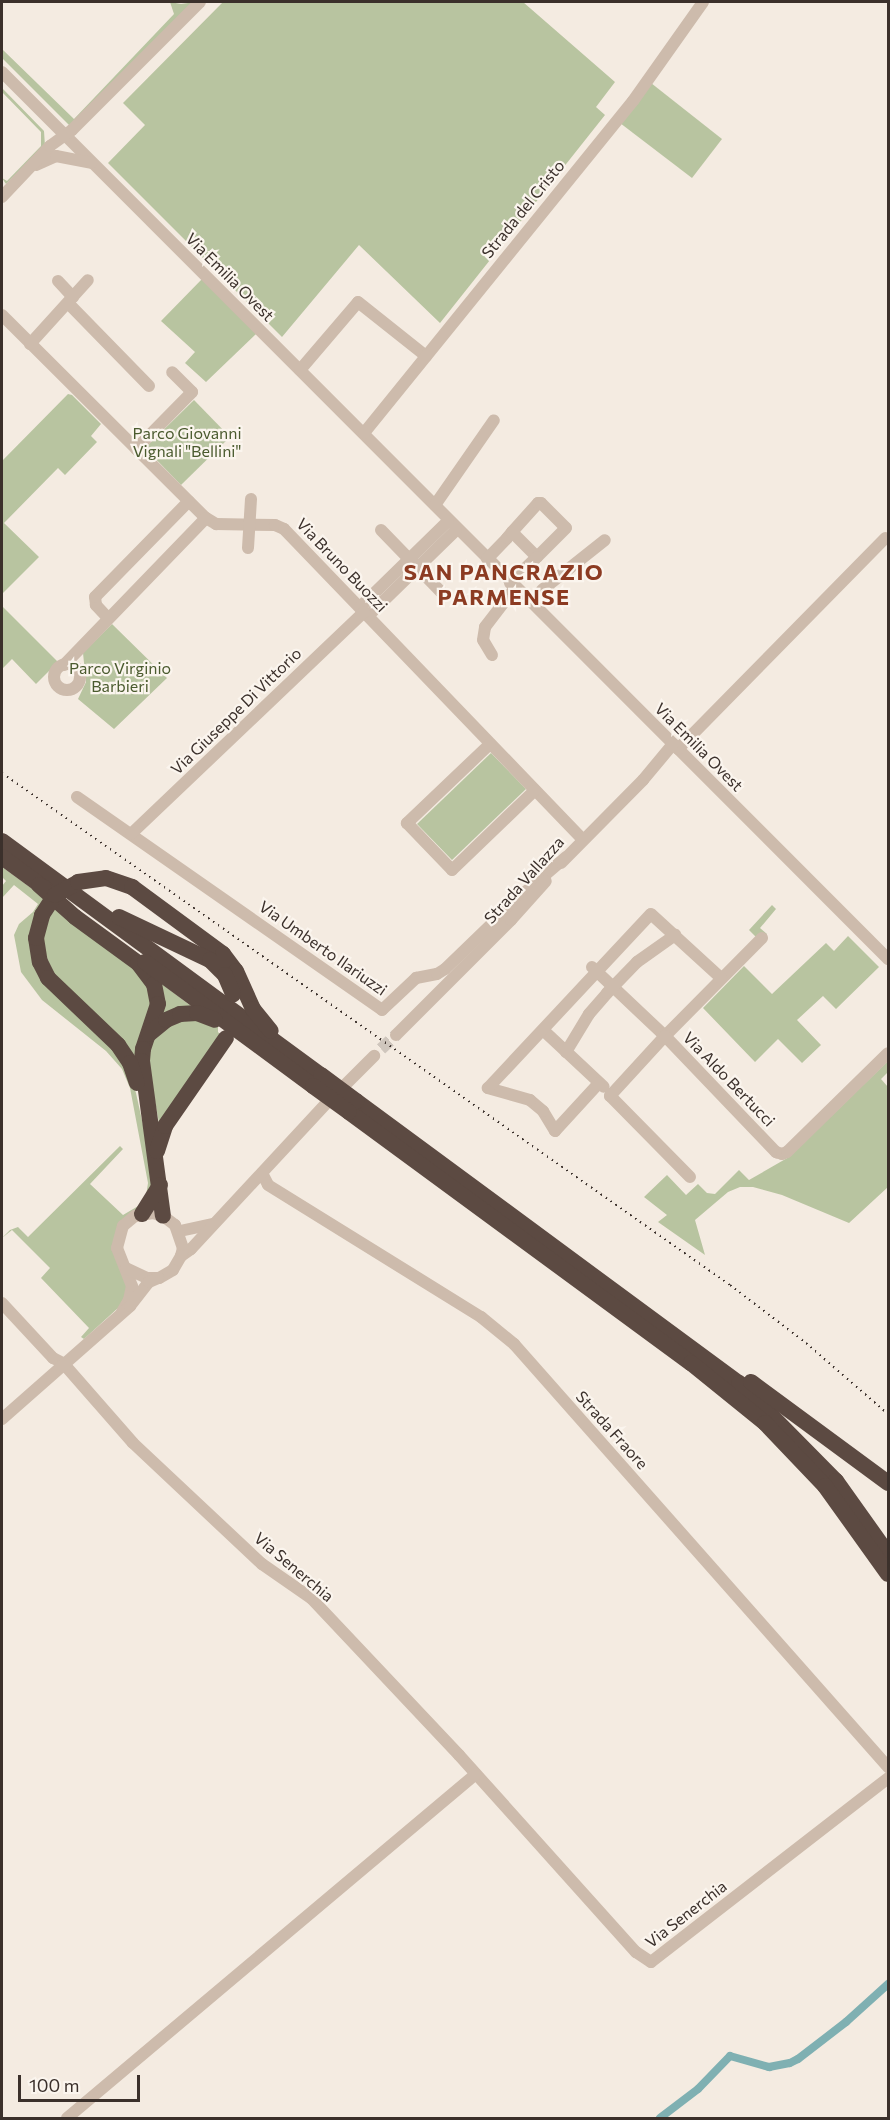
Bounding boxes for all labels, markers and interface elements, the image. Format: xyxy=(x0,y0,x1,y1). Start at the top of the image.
street label: Strada del Cristo xyxy=(478,156,568,262)
street label: Via Emilia Ovest xyxy=(182,229,278,325)
park label: Parco Giovanni Vignali "Bellini" xyxy=(132,423,242,461)
street label: Via Bruno Buozzi xyxy=(292,514,392,616)
district label: SAN PANCRAZIO PARMENSE xyxy=(404,558,604,610)
street label: Via Giuseppe Di Vittorio xyxy=(167,644,305,778)
park label: Parco Virginio Barbieri xyxy=(69,658,171,696)
street label: Via Emilia Ovest xyxy=(651,699,747,795)
street label: Strada Vallazza xyxy=(480,833,568,927)
street label: Via Umberto Ilariuzzi xyxy=(255,897,391,999)
street label: Via Aldo Bertucci xyxy=(679,1028,779,1130)
street label: Strada Fraore xyxy=(572,1387,652,1473)
street label: Via Senerchia xyxy=(250,1528,338,1606)
street label: Via Senerchia xyxy=(642,1876,730,1952)
scale bar xyxy=(21,2063,142,2101)
text: 100 m xyxy=(29,2074,79,2096)

